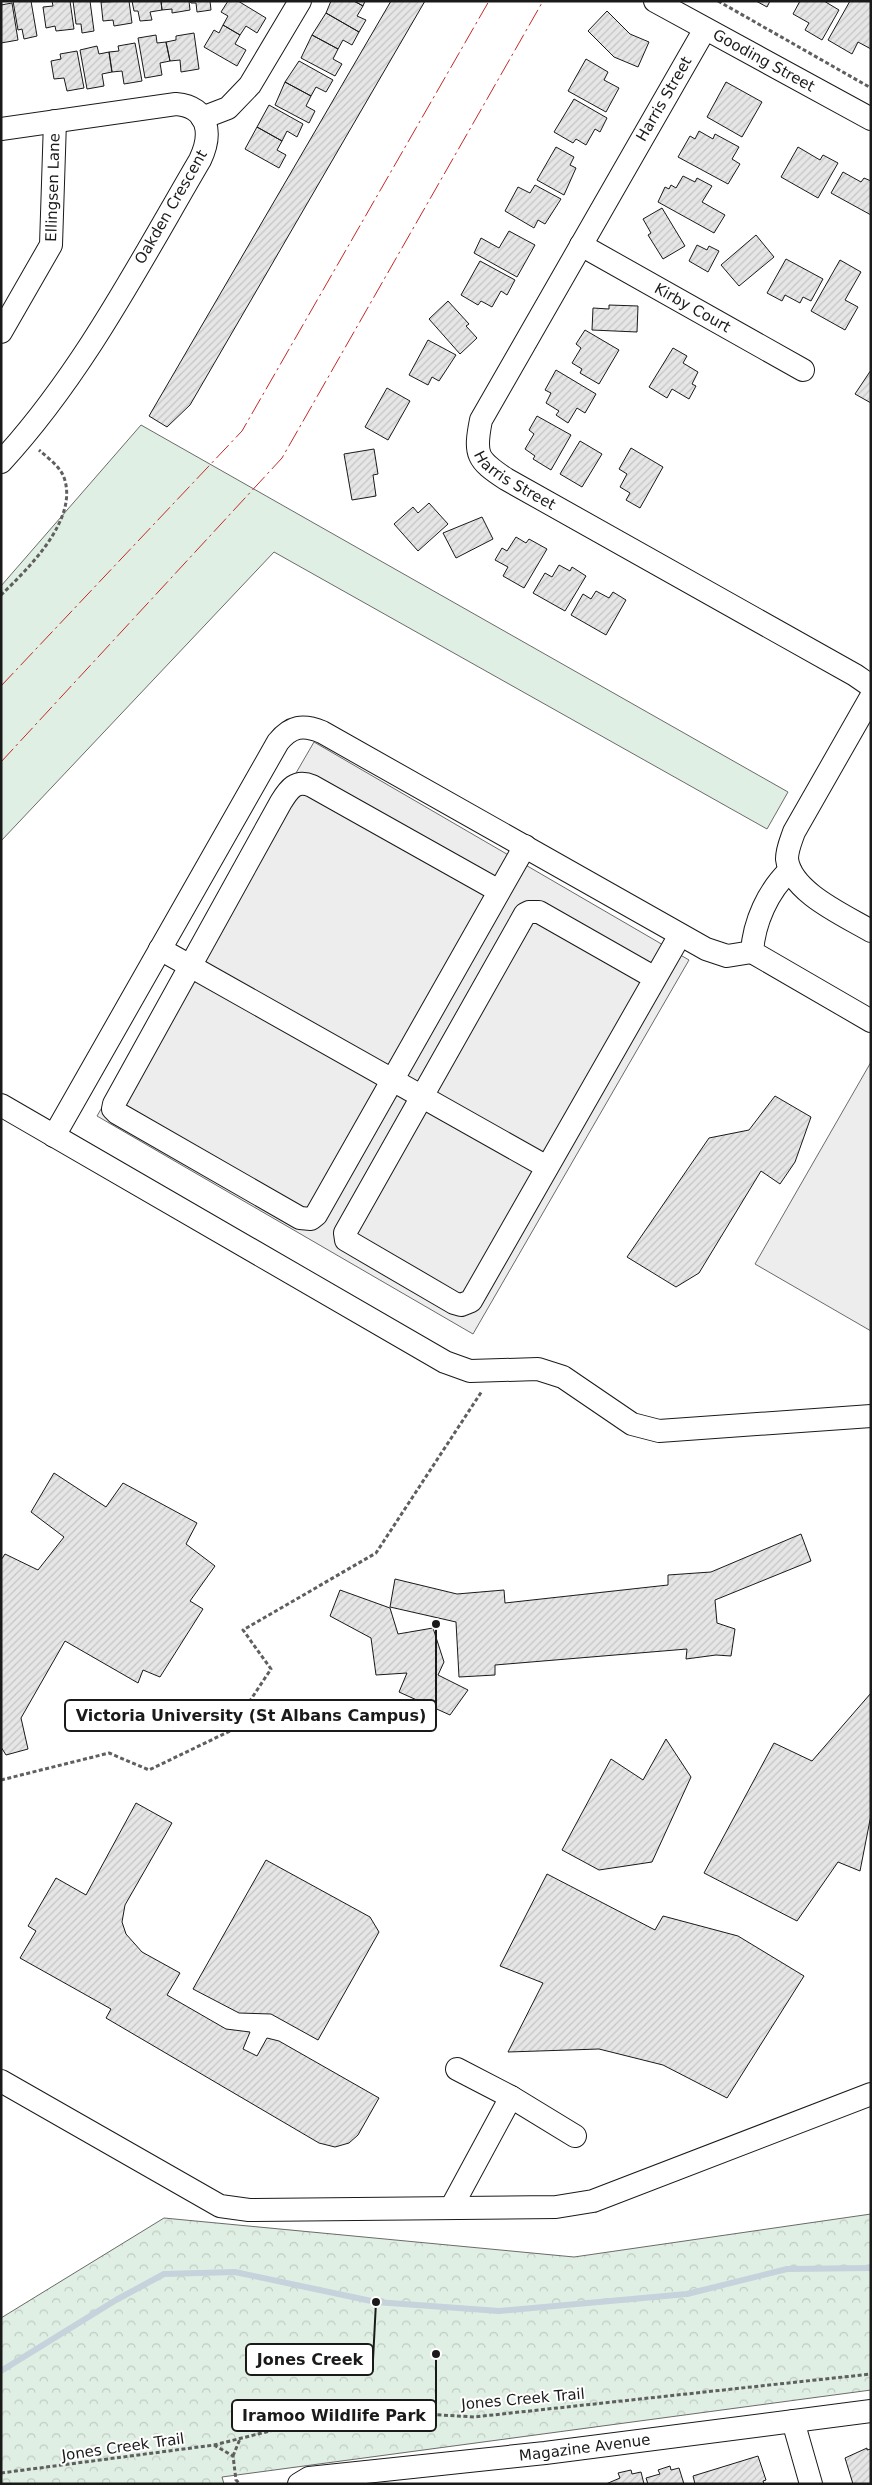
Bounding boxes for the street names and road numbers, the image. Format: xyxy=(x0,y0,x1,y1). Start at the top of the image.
street label: Gooding Street xyxy=(710,25,818,96)
street label: Harris Street xyxy=(632,53,696,145)
street label: Ellingsen Lane xyxy=(42,133,64,242)
street label: Oakden Crescent xyxy=(131,147,211,267)
street label: Kirby Court xyxy=(651,279,734,336)
street label: Harris Street xyxy=(470,448,559,514)
street label: Jones Creek Trail xyxy=(460,2385,585,2413)
street label: Jones Creek Trail xyxy=(59,2429,186,2465)
street label: Magazine Avenue xyxy=(518,2431,651,2465)

